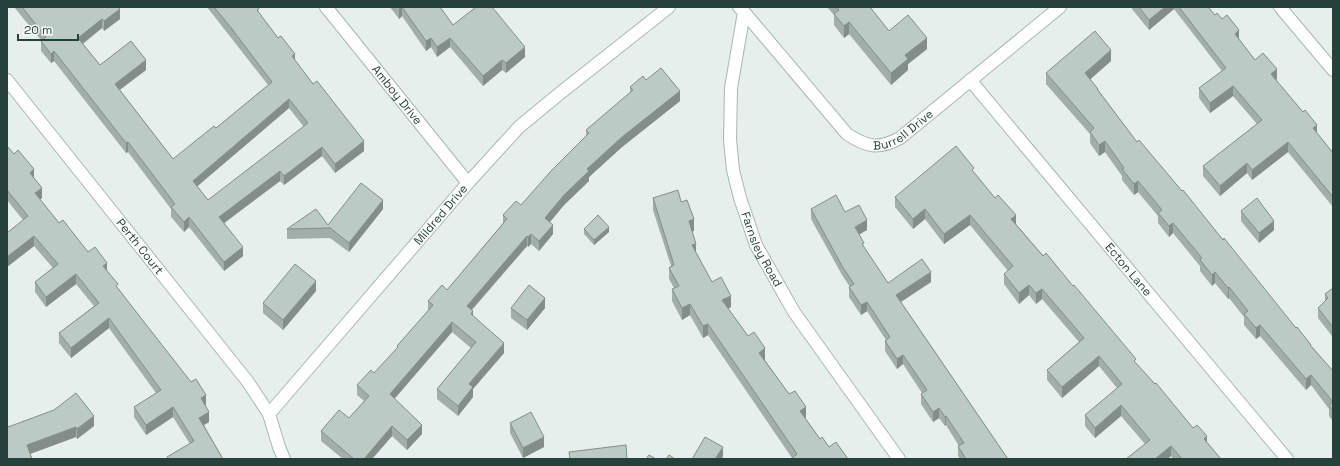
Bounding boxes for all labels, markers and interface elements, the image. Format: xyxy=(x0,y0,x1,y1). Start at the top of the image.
scale bar xyxy=(18,16,78,42)
text: 20 m xyxy=(24,22,52,38)
street label: Amboy Drive xyxy=(368,62,426,128)
street label: Burrell Drive xyxy=(873,106,937,154)
street label: Mildred Drive xyxy=(410,181,471,248)
street label: Farnsley Road xyxy=(737,210,786,290)
street label: Perth Court xyxy=(113,215,167,278)
street label: Ecton Lane xyxy=(1102,239,1155,299)

